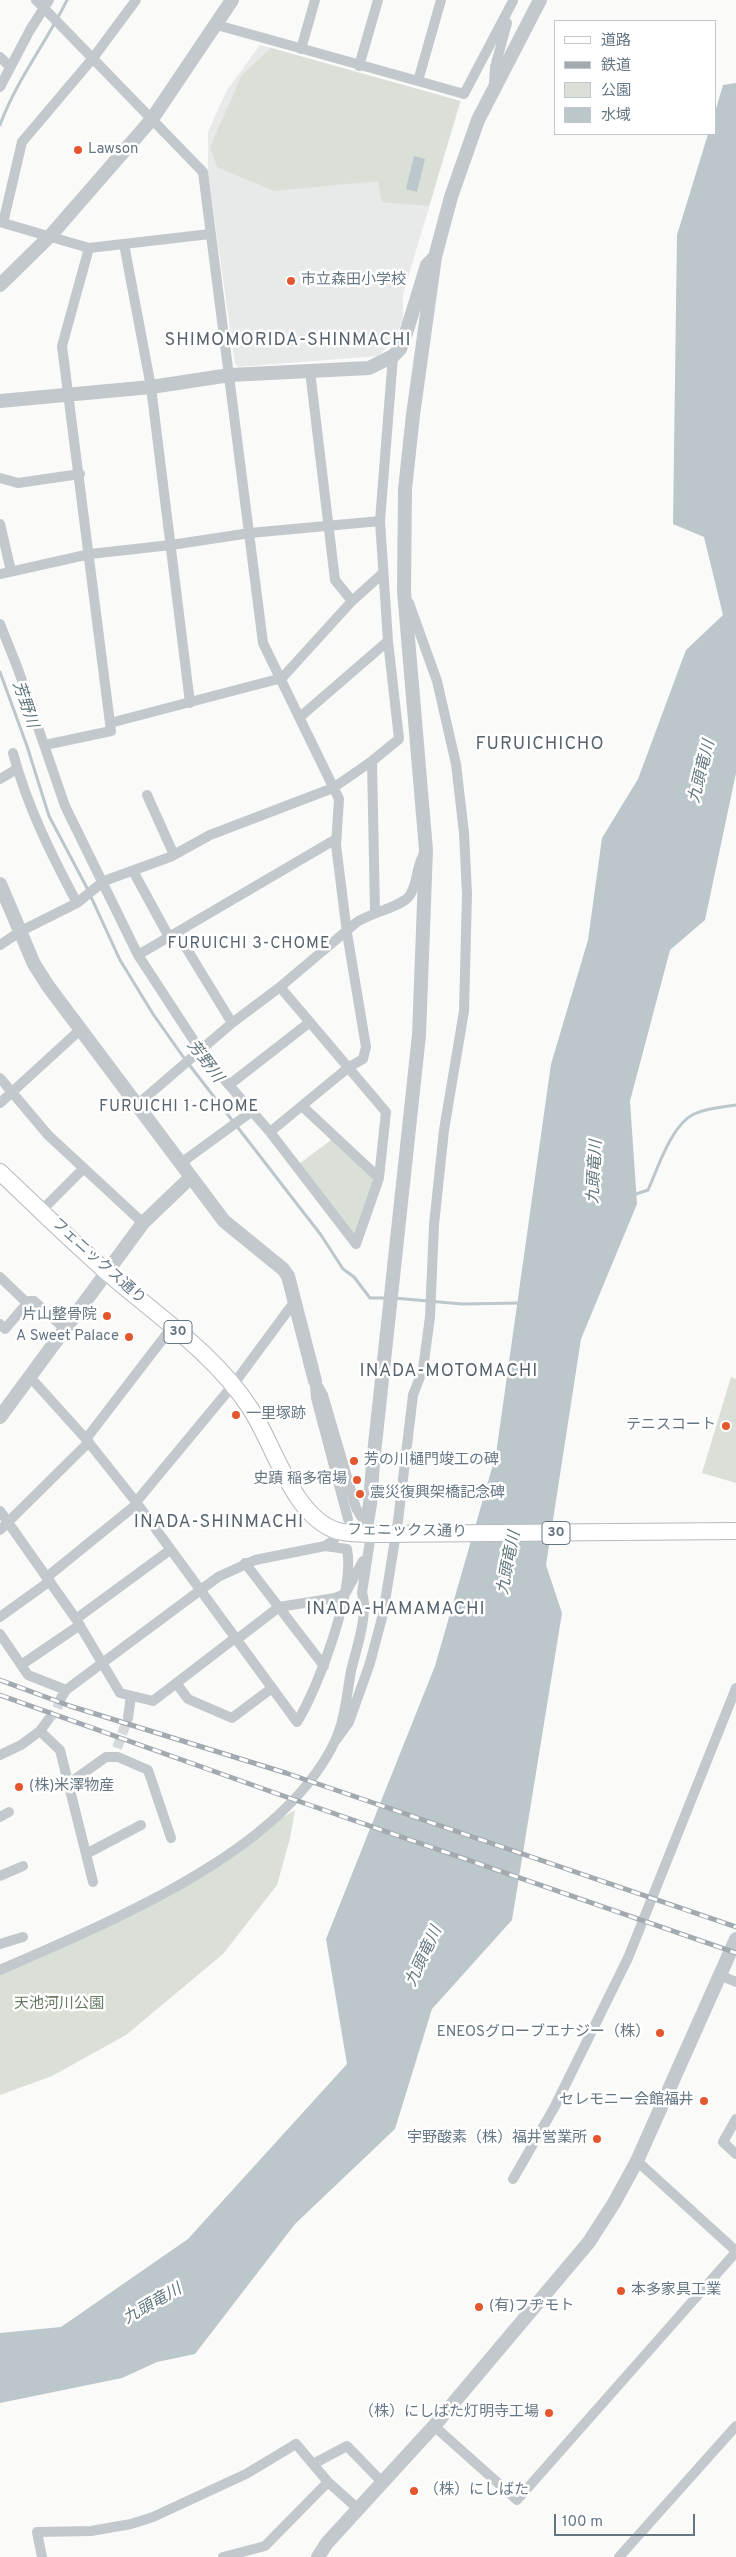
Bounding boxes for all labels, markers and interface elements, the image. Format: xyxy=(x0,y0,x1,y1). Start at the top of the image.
legend xyxy=(554,20,716,135)
text: 道路 xyxy=(601,32,631,51)
text: 鉄道 xyxy=(601,57,631,76)
text: 公園 xyxy=(601,82,631,101)
text: 水域 xyxy=(601,107,631,126)
place label: Lawson xyxy=(88,141,138,159)
marker: Lawson xyxy=(72,144,84,156)
place label: 市立森田小学校 xyxy=(301,272,406,290)
marker: 市立森田小学校 xyxy=(285,275,297,287)
district label: SHIMOMORIDA-SHINMACHI xyxy=(162,330,414,352)
water label: 芳野川 xyxy=(7,679,41,731)
district label: FURUICHICHO xyxy=(474,734,606,756)
water label: 九頭竜川 xyxy=(686,739,720,805)
district label: FURUICHI 3-CHOME xyxy=(166,935,332,955)
water label: 芳野川 xyxy=(182,1037,226,1087)
district label: FURUICHI 1-CHOME xyxy=(97,1098,261,1118)
water label: 九頭竜川 xyxy=(585,1140,607,1204)
street label: フェニックス通り xyxy=(47,1215,149,1309)
place label: 片山整骨院 xyxy=(22,1307,97,1325)
marker: 片山整骨院 xyxy=(101,1310,113,1322)
road number: 30 xyxy=(164,1320,192,1344)
place label: A Sweet Palace xyxy=(16,1328,119,1346)
marker: A Sweet Palace xyxy=(123,1331,135,1343)
district label: INADA-MOTOMACHI xyxy=(358,1361,540,1383)
place label: 一里塚跡 xyxy=(246,1406,306,1424)
marker: 一里塚跡 xyxy=(230,1409,242,1421)
place label: テニスコート xyxy=(626,1417,716,1435)
marker: テニスコート xyxy=(720,1420,732,1432)
place label: 芳の川樋門竣工の碑 xyxy=(364,1452,499,1470)
marker: 芳の川樋門竣工の碑 xyxy=(348,1455,360,1467)
place label: 史蹟 稲多宿場 xyxy=(253,1471,347,1489)
marker: 史蹟 稲多宿場 xyxy=(351,1474,363,1486)
place label: 震災復興架橋記念碑 xyxy=(370,1485,505,1503)
marker: 震災復興架橋記念碑 xyxy=(354,1488,366,1500)
district label: INADA-SHINMACHI xyxy=(132,1512,306,1534)
street label: フェニックス通り xyxy=(347,1522,467,1542)
road number: 30 xyxy=(542,1522,570,1545)
water label: 九頭竜川 xyxy=(494,1530,526,1596)
district label: INADA-HAMAMACHI xyxy=(304,1599,488,1621)
place label: (株)米澤物産 xyxy=(29,1778,114,1796)
marker: (株)米澤物産 xyxy=(13,1781,25,1793)
water label: 九頭竜川 xyxy=(403,1924,447,1990)
park label: 天池河川公園 xyxy=(14,1996,104,2014)
place label: ENEOSグローブエナジー（株） xyxy=(437,2024,650,2042)
marker: ENEOSグローブエナジー（株） xyxy=(654,2027,666,2039)
place label: セレモニー会館福井 xyxy=(559,2092,694,2110)
marker: セレモニー会館福井 xyxy=(698,2095,710,2107)
place label: 宇野酸素（株）福井営業所 xyxy=(407,2130,587,2148)
marker: 宇野酸素（株）福井営業所 xyxy=(591,2133,603,2145)
water label: 九頭竜川 xyxy=(120,2281,186,2329)
place label: 本多家具工業 xyxy=(631,2282,721,2300)
marker: 本多家具工業 xyxy=(615,2285,627,2297)
place label: (有)フヂモト xyxy=(489,2298,574,2316)
marker: (有)フヂモト xyxy=(473,2301,485,2313)
place label: （株）にしばた灯明寺工場 xyxy=(359,2404,539,2422)
marker: （株）にしばた灯明寺工場 xyxy=(543,2407,555,2419)
place label: （株）にしばた xyxy=(424,2482,529,2500)
marker: （株）にしばた xyxy=(408,2485,420,2497)
scale bar xyxy=(556,2504,697,2536)
text: 100 m xyxy=(562,2513,603,2532)

